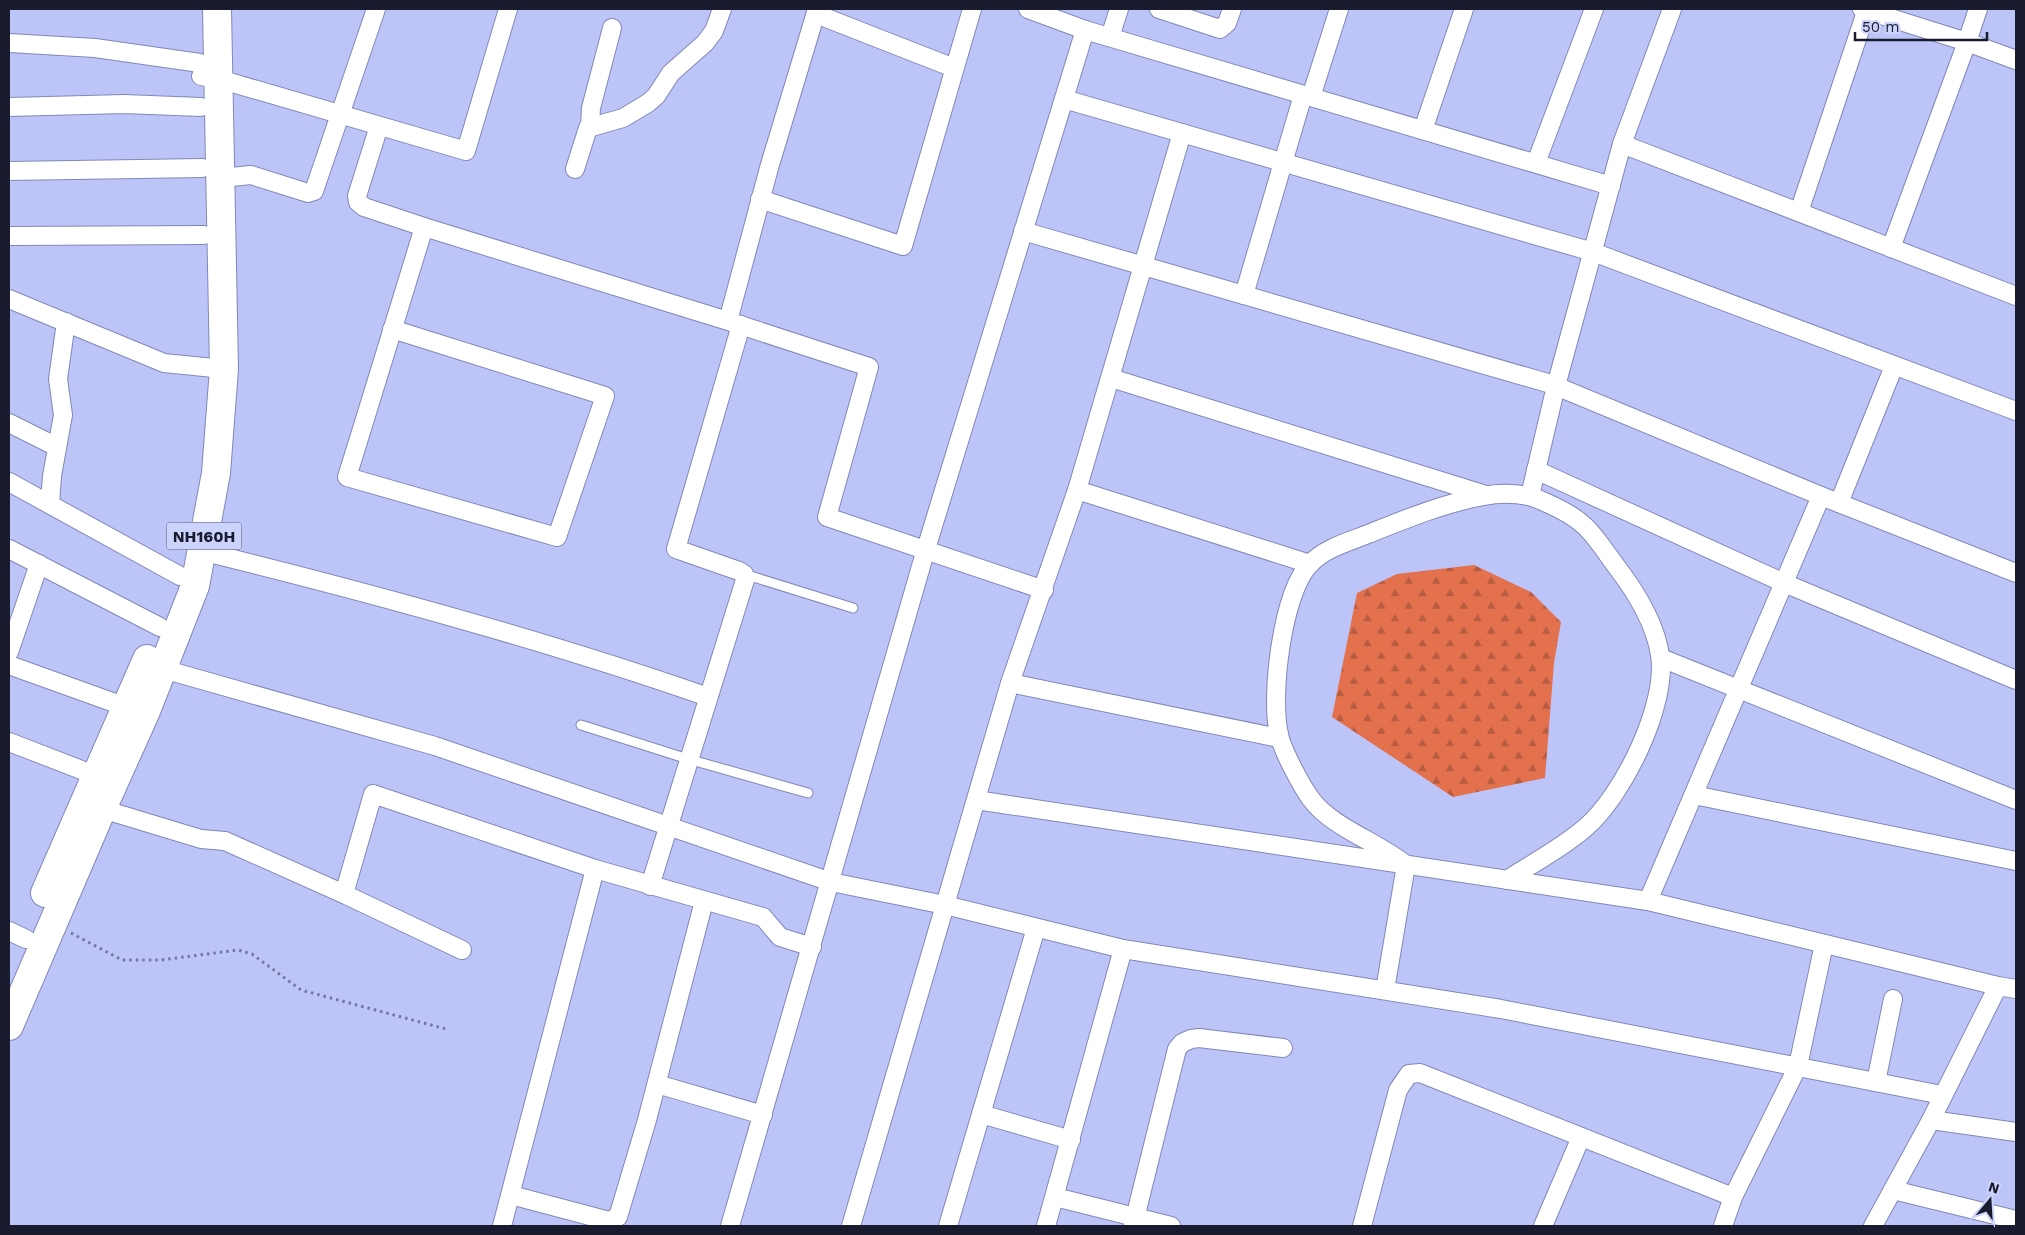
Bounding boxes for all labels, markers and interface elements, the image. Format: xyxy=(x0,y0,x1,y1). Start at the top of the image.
scale bar xyxy=(1855,10,1988,42)
text: 50 m xyxy=(1862,18,1899,36)
road number: NH160H xyxy=(166,522,242,550)
north arrow xyxy=(1965,1175,2015,1225)
text: N xyxy=(1987,1178,2001,1197)

